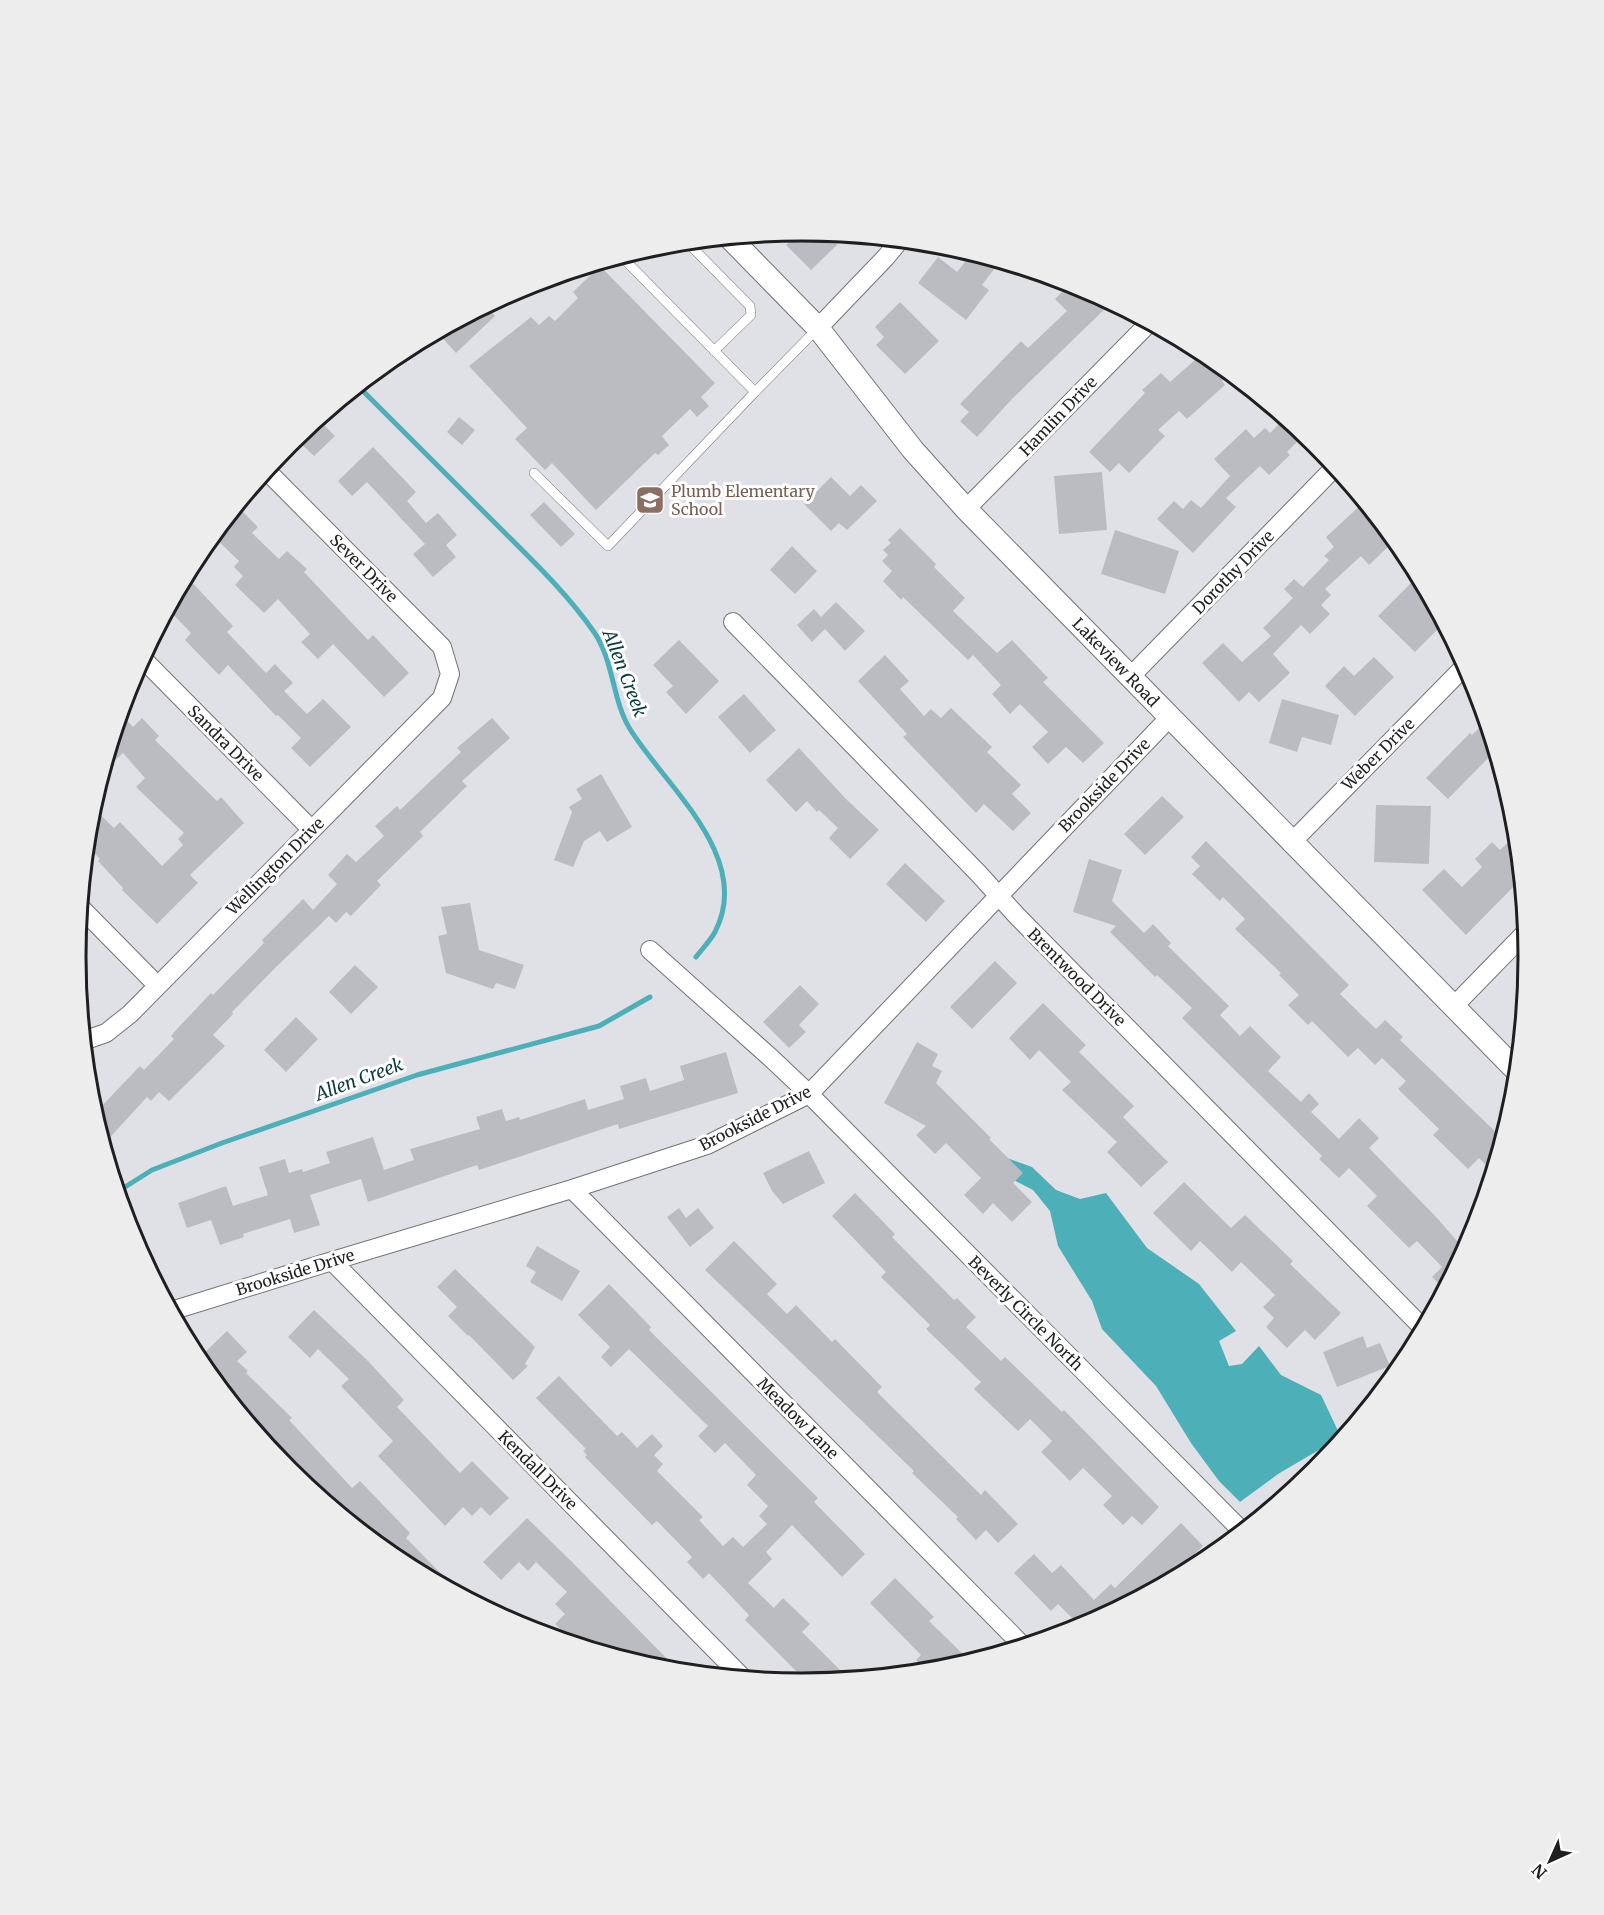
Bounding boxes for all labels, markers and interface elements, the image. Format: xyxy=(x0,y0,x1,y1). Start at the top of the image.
street label: Hamlin Drive xyxy=(1015,372,1101,460)
place label: Plumb Elementary School xyxy=(671,481,815,519)
school or university icon: Plumb Elementary School xyxy=(634,484,666,516)
street label: Dorothy Drive xyxy=(1188,526,1278,618)
street label: Sever Drive xyxy=(326,530,402,606)
street label: Lakeview Road xyxy=(1068,613,1164,711)
water label: Allen Creek xyxy=(597,624,652,720)
street label: Sandra Drive xyxy=(184,701,268,785)
street label: Weber Drive xyxy=(1337,714,1418,795)
street label: Brookside Drive xyxy=(1054,734,1154,836)
street label: Wellington Drive xyxy=(221,813,328,920)
street label: Brentwood Drive xyxy=(1024,924,1130,1030)
water label: Allen Creek xyxy=(310,1052,406,1106)
street label: Brookside Drive xyxy=(696,1081,814,1155)
street label: Brookside Drive xyxy=(233,1244,357,1300)
street label: Beverly Circle North xyxy=(964,1251,1088,1375)
street label: Meadow Lane xyxy=(753,1373,843,1463)
street label: Kendall Drive xyxy=(494,1426,582,1514)
north arrow xyxy=(1520,1831,1580,1891)
text: N xyxy=(1528,1860,1551,1883)

